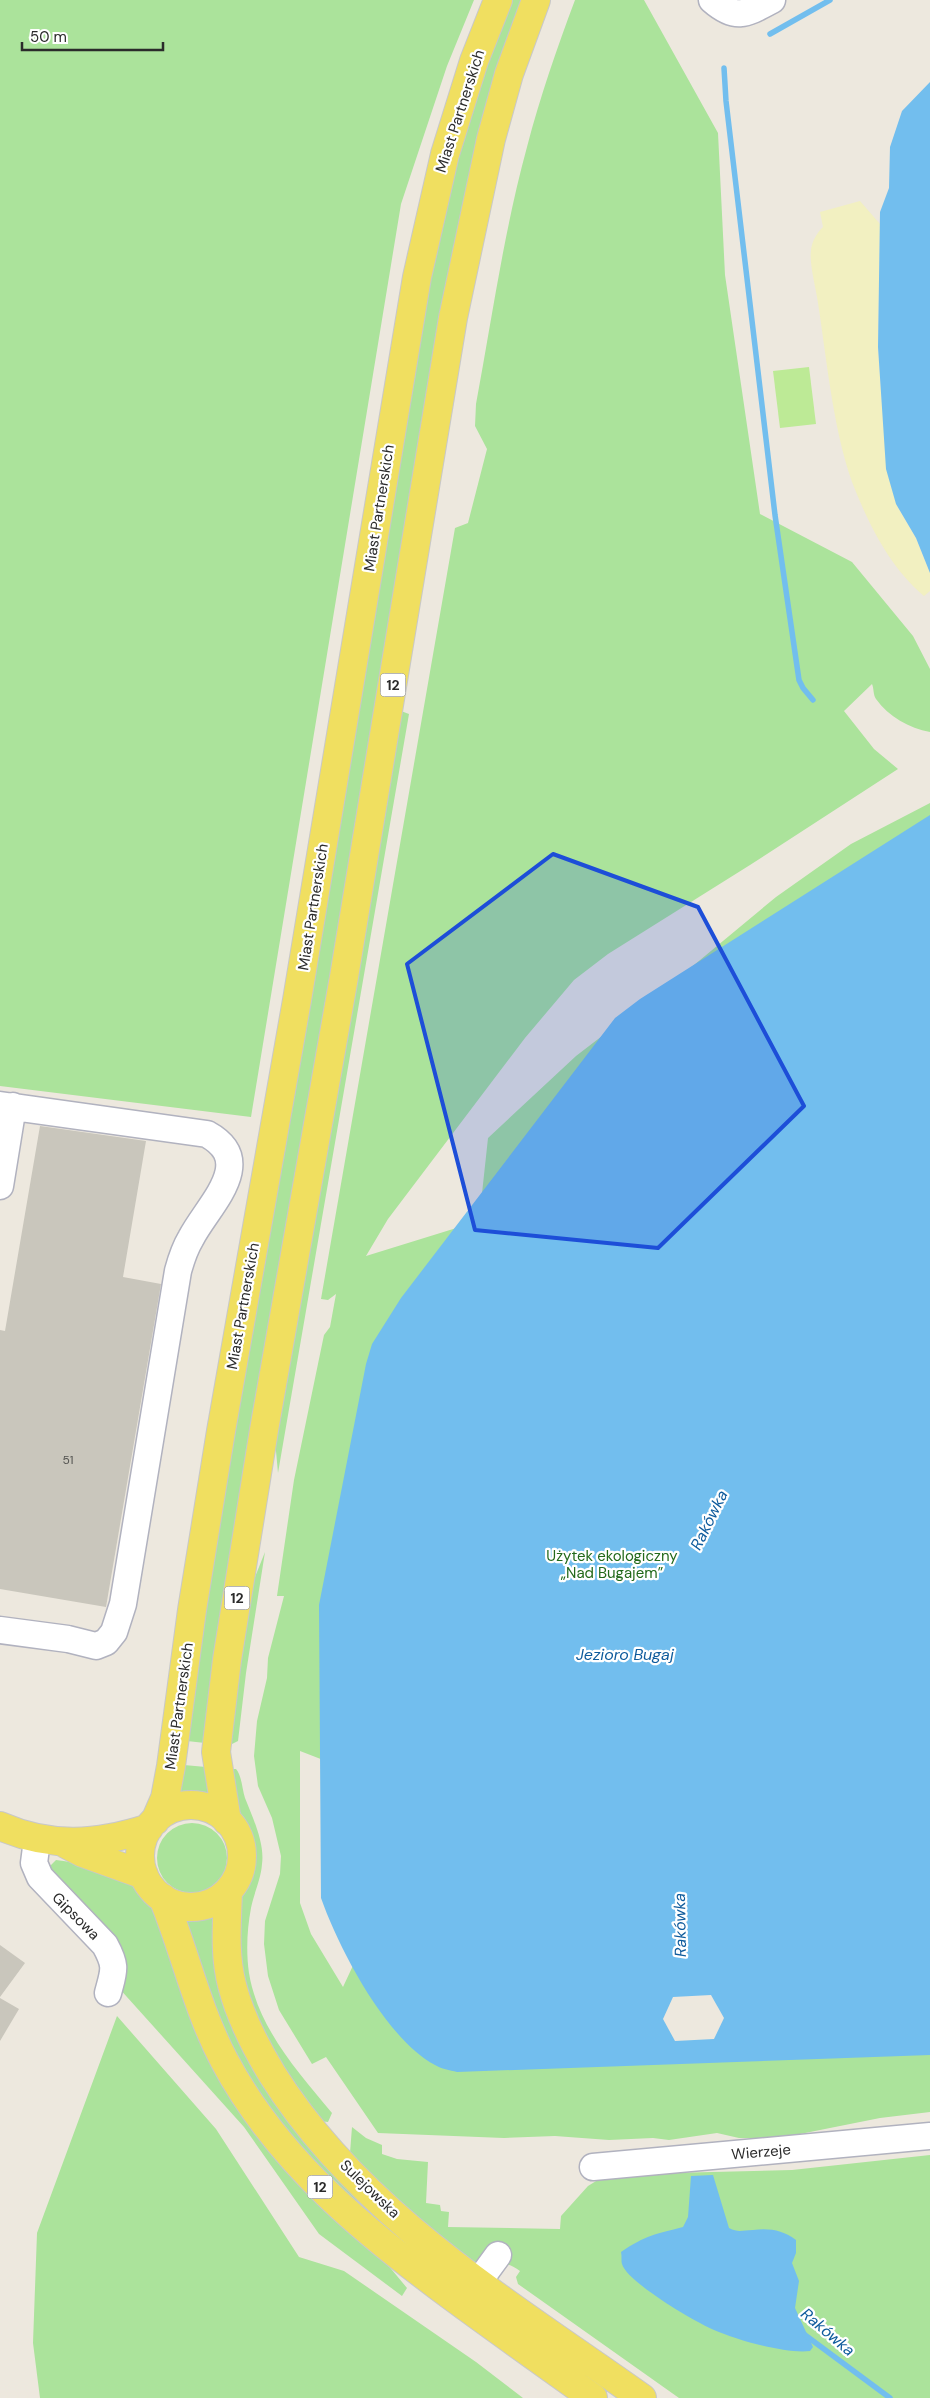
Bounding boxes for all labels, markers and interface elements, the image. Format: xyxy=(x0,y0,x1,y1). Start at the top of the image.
scale bar xyxy=(22,20,164,52)
text: 50 m xyxy=(30,27,67,47)
street label: Miast Partnerskich xyxy=(431,47,489,175)
street label: Miast Partnerskich xyxy=(359,443,399,573)
road number: 12 xyxy=(380,674,406,696)
street label: Miast Partnerskich xyxy=(293,842,333,972)
street label: Miast Partnerskich xyxy=(222,1241,264,1371)
house number: 51 xyxy=(62,1452,74,1468)
water label: Rakówka xyxy=(685,1486,733,1553)
park label: Użytek ekologiczny „Nad Bugajem” xyxy=(546,1546,678,1583)
road number: 12 xyxy=(224,1586,250,1610)
street label: Miast Partnerskich xyxy=(160,1641,198,1771)
water label: Jezioro Bugaj xyxy=(576,1644,675,1665)
street label: Gipsowa xyxy=(48,1888,104,1944)
water label: Rakówka xyxy=(669,1893,691,1957)
street label: Wierzeje xyxy=(730,2139,792,2165)
street label: Sulejowska xyxy=(336,2155,404,2223)
road number: 12 xyxy=(308,2176,332,2198)
water label: Rakówka xyxy=(797,2303,859,2361)

